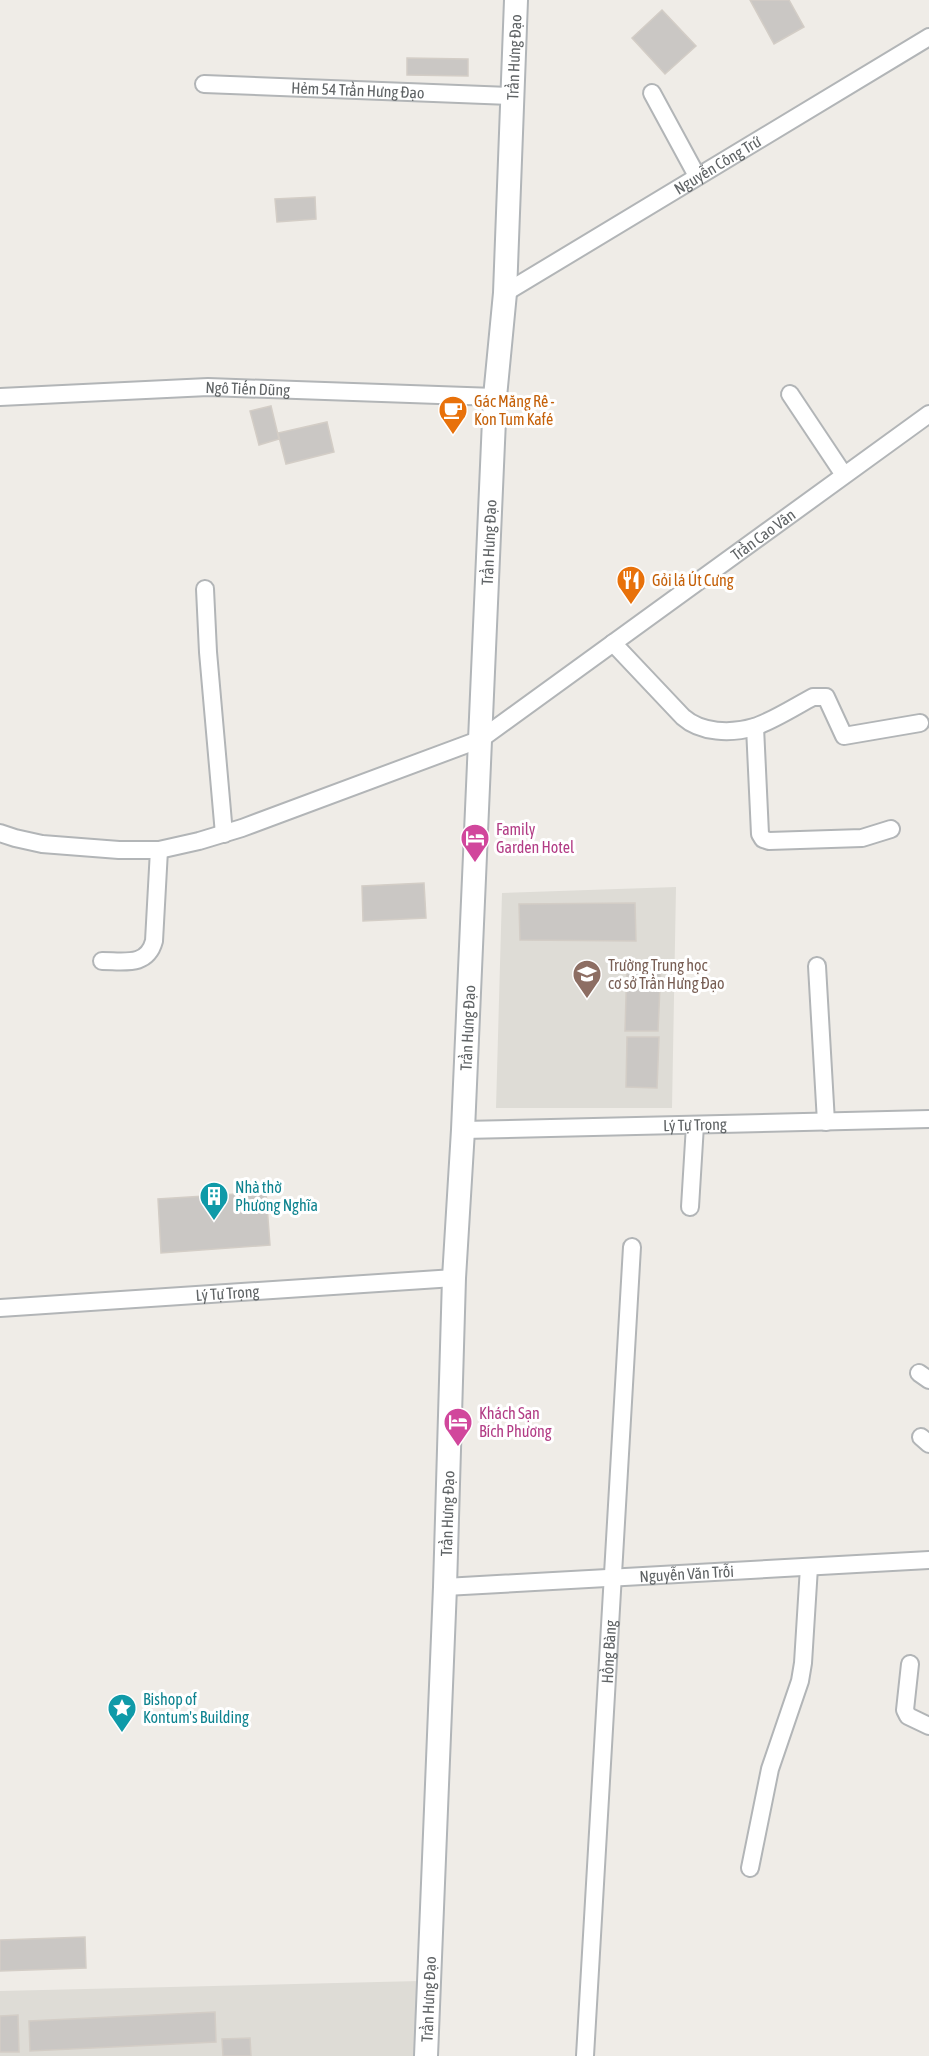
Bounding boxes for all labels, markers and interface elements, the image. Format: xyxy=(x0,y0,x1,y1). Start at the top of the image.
street label: Trần Hưng Đạo xyxy=(503,14,524,100)
street label: Hẻm 54 Trần Hưng Đạo xyxy=(291,78,425,102)
street label: Nguyễn Công Trứ xyxy=(671,132,764,198)
street label: Ngô Tiến Dũng xyxy=(205,378,291,400)
place label: Gác Măng Rê - Kon Tum Kafé xyxy=(474,392,554,428)
cafe icon: Gác Măng Rê - Kon Tum Kafé xyxy=(437,394,469,436)
street label: Trần Hưng Đạo xyxy=(477,499,500,586)
street label: Trần Cao Vân xyxy=(727,505,799,564)
restaurant icon: Gỏi lá Út Cưng xyxy=(615,564,647,606)
place label: Gỏi lá Út Cưng xyxy=(652,571,734,590)
place label: Family Garden Hotel xyxy=(496,820,575,856)
hotel icon: Family Garden Hotel xyxy=(459,822,491,864)
place label: Trường Trung học cơ sở Trần Hưng Đạo xyxy=(608,956,725,993)
school or university icon: Trường Trung học cơ sở Trần Hưng Đạo xyxy=(571,958,603,1000)
street label: Trần Hưng Đạo xyxy=(456,985,478,1071)
street label: Lý Tự Trọng xyxy=(663,1115,727,1135)
place label: Nhà thờ Phương Nghĩa xyxy=(235,1178,318,1215)
building icon: Nhà thờ Phương Nghĩa xyxy=(198,1180,230,1222)
street label: Lý Tự Trọng xyxy=(195,1282,260,1305)
place label: Khách Sạn Bích Phương xyxy=(479,1404,552,1441)
hotel icon: Khách Sạn Bích Phương xyxy=(442,1406,474,1448)
street label: Trần Hưng Đạo xyxy=(436,1470,458,1557)
street label: Nguyễn Văn Trỗi xyxy=(639,1562,734,1586)
street label: Hồng Bàng xyxy=(597,1619,620,1684)
place label: Bishop of Kontum's Building xyxy=(143,1690,249,1727)
place icon: Bishop of Kontum's Building xyxy=(106,1692,138,1734)
street label: Trần Hưng Đạo xyxy=(417,1956,439,2042)

